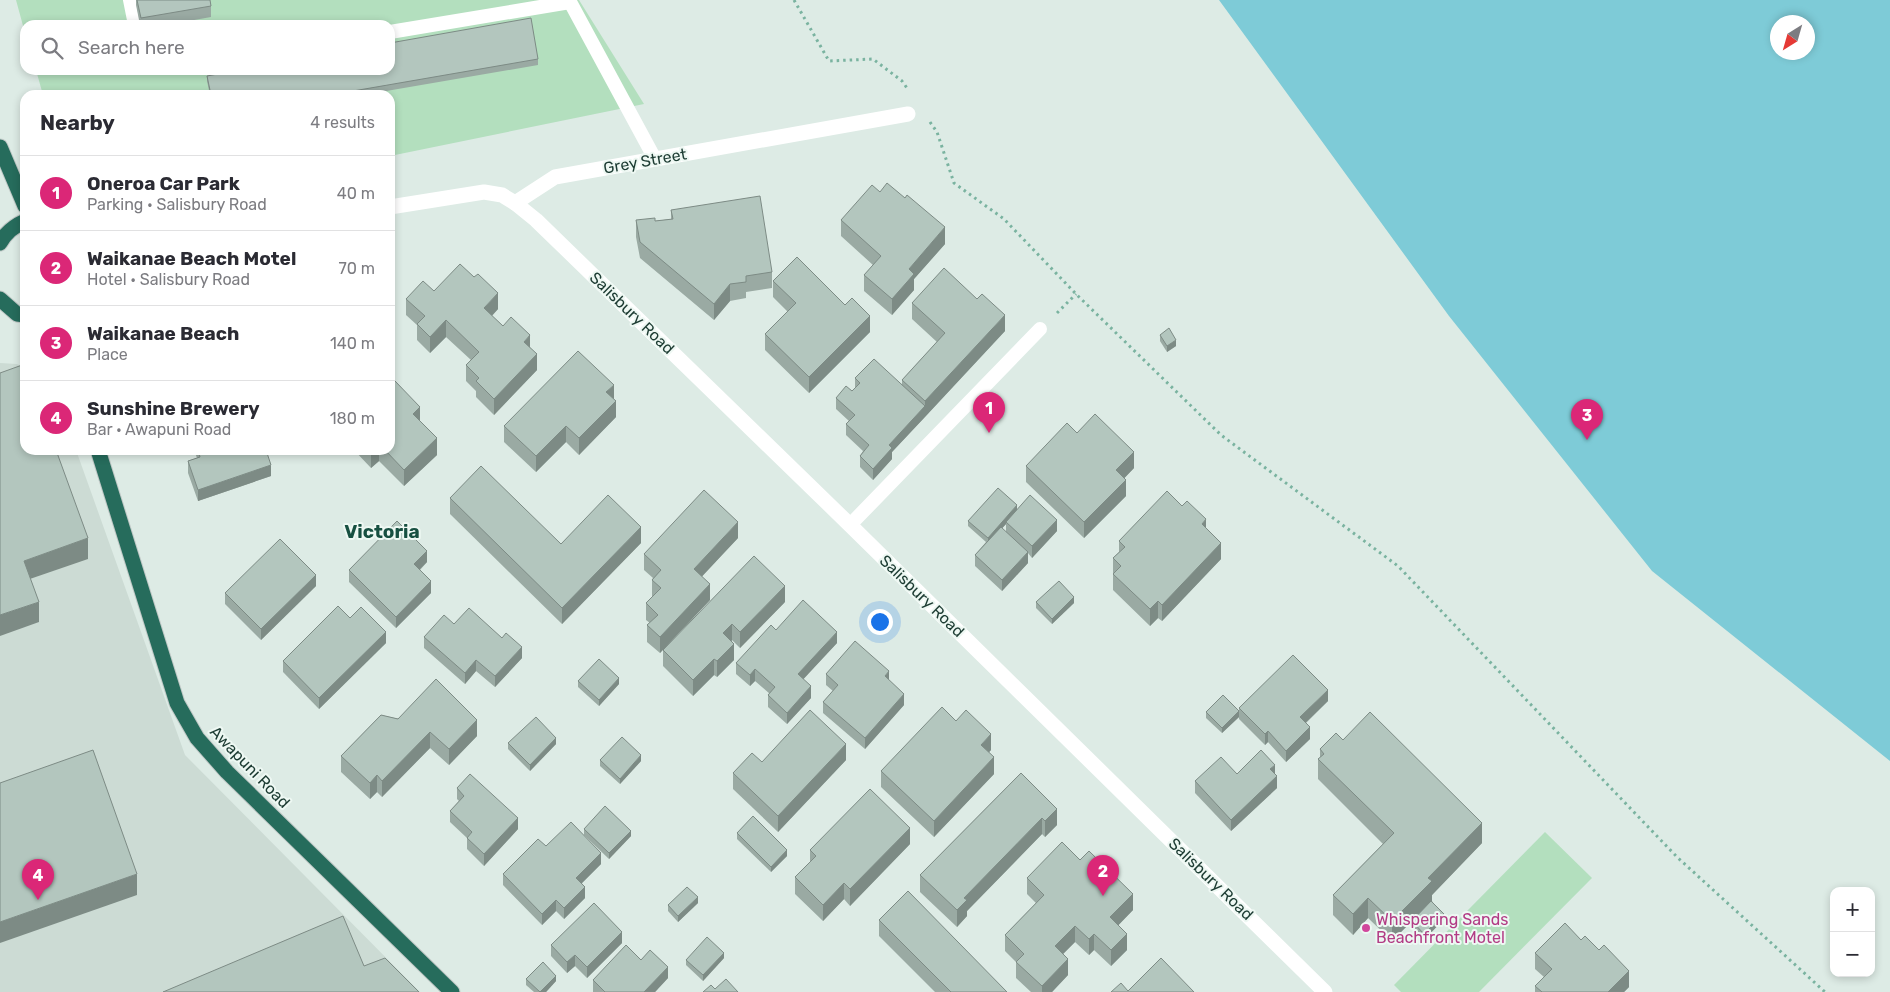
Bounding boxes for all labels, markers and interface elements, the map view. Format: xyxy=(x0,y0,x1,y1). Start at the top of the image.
north arrow xyxy=(1770,15,1815,60)
search box xyxy=(20,20,395,75)
icon: search xyxy=(38,34,66,62)
text: Search here xyxy=(78,36,185,59)
text: Nearby xyxy=(40,110,115,135)
text: 4 results xyxy=(310,113,375,132)
street label: Grey Street xyxy=(602,144,688,178)
text: Oneroa Car Park xyxy=(87,172,240,195)
text: 1 xyxy=(52,184,60,203)
text: 40 m xyxy=(337,184,375,203)
text: Parking · Salisbury Road xyxy=(87,195,267,214)
text: Waikanae Beach Motel xyxy=(87,247,296,270)
text: 2 xyxy=(51,259,61,278)
text: 70 m xyxy=(338,259,375,278)
street label: Salisbury Road xyxy=(586,268,678,358)
text: Hotel · Salisbury Road xyxy=(87,270,250,289)
text: Waikanae Beach xyxy=(87,322,239,345)
text: 3 xyxy=(51,334,61,353)
text: 140 m xyxy=(330,334,375,353)
text: Place xyxy=(87,345,128,364)
pin: 1 xyxy=(973,392,1005,433)
text: Sunshine Brewery xyxy=(87,397,260,420)
pin: 3 xyxy=(1571,399,1603,440)
text: 4 xyxy=(51,409,61,428)
text: 180 m xyxy=(330,409,375,428)
text: Bar · Awapuni Road xyxy=(87,420,231,439)
district label: Victoria xyxy=(344,520,420,543)
street label: Salisbury Road xyxy=(876,551,968,641)
your location xyxy=(867,609,893,635)
street label: Awapuni Road xyxy=(206,722,294,812)
street label: Salisbury Road xyxy=(1165,834,1257,924)
pin: 2 xyxy=(1087,855,1119,896)
pin: 4 xyxy=(22,859,54,900)
map controls xyxy=(1830,887,1875,977)
button: + xyxy=(1830,887,1875,932)
place label: Whispering Sands Beachfront Motel xyxy=(1376,910,1508,947)
marker: Whispering Sands Beachfront Motel xyxy=(1360,922,1372,934)
button: − xyxy=(1830,932,1875,977)

